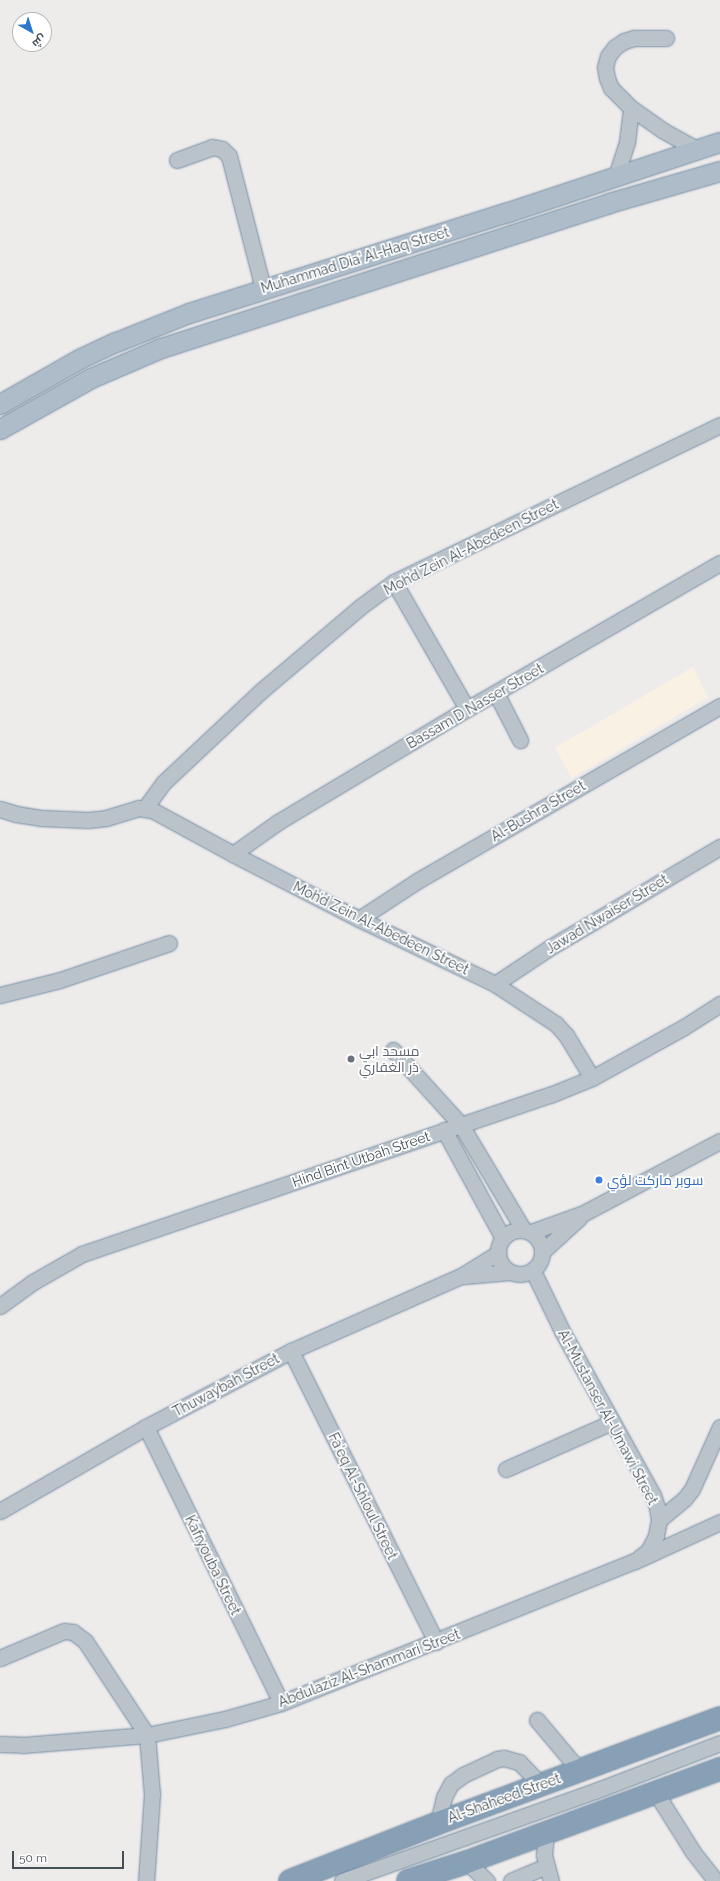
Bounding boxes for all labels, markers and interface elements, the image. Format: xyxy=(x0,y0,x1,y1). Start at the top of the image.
north arrow xyxy=(12,12,52,52)
text: ش xyxy=(30,31,49,50)
street label: Muhammad Dia' Al-Haq Street xyxy=(258,223,452,297)
street label: Moh’d Zein Al-Abedeen Street xyxy=(381,496,561,598)
street label: Bassam D Nasser Street xyxy=(403,660,547,752)
street label: Al-Bushra Street xyxy=(488,777,588,845)
street label: Jawad Nwaiser Street xyxy=(543,871,671,957)
street label: Moh’d Zein Al-Abedeen Street xyxy=(290,878,472,978)
place label: مسحد ابي ذر الغفاري xyxy=(359,1043,419,1076)
marker: مسحد ابي ذر الغفاري xyxy=(346,1054,356,1064)
street label: Hind Bint Utbah Street xyxy=(290,1128,432,1190)
place label: سوبر ماركت لؤي xyxy=(607,1172,703,1188)
marker: سوبر ماركت لؤي xyxy=(594,1175,604,1185)
street label: Al-Mustanser Al-Umawi Street xyxy=(554,1326,662,1508)
street label: Thuwaybah Street xyxy=(170,1350,282,1420)
street label: Fa'eq Al-Shloul Street xyxy=(325,1430,401,1562)
street label: Kafryouba Street xyxy=(182,1512,244,1618)
street label: Abdulaziz Al-Shammari Street xyxy=(275,1625,463,1711)
street label: Al-Shaheed Street xyxy=(445,1770,563,1826)
scale bar xyxy=(14,1843,126,1869)
text: 50 m xyxy=(19,1851,47,1865)

